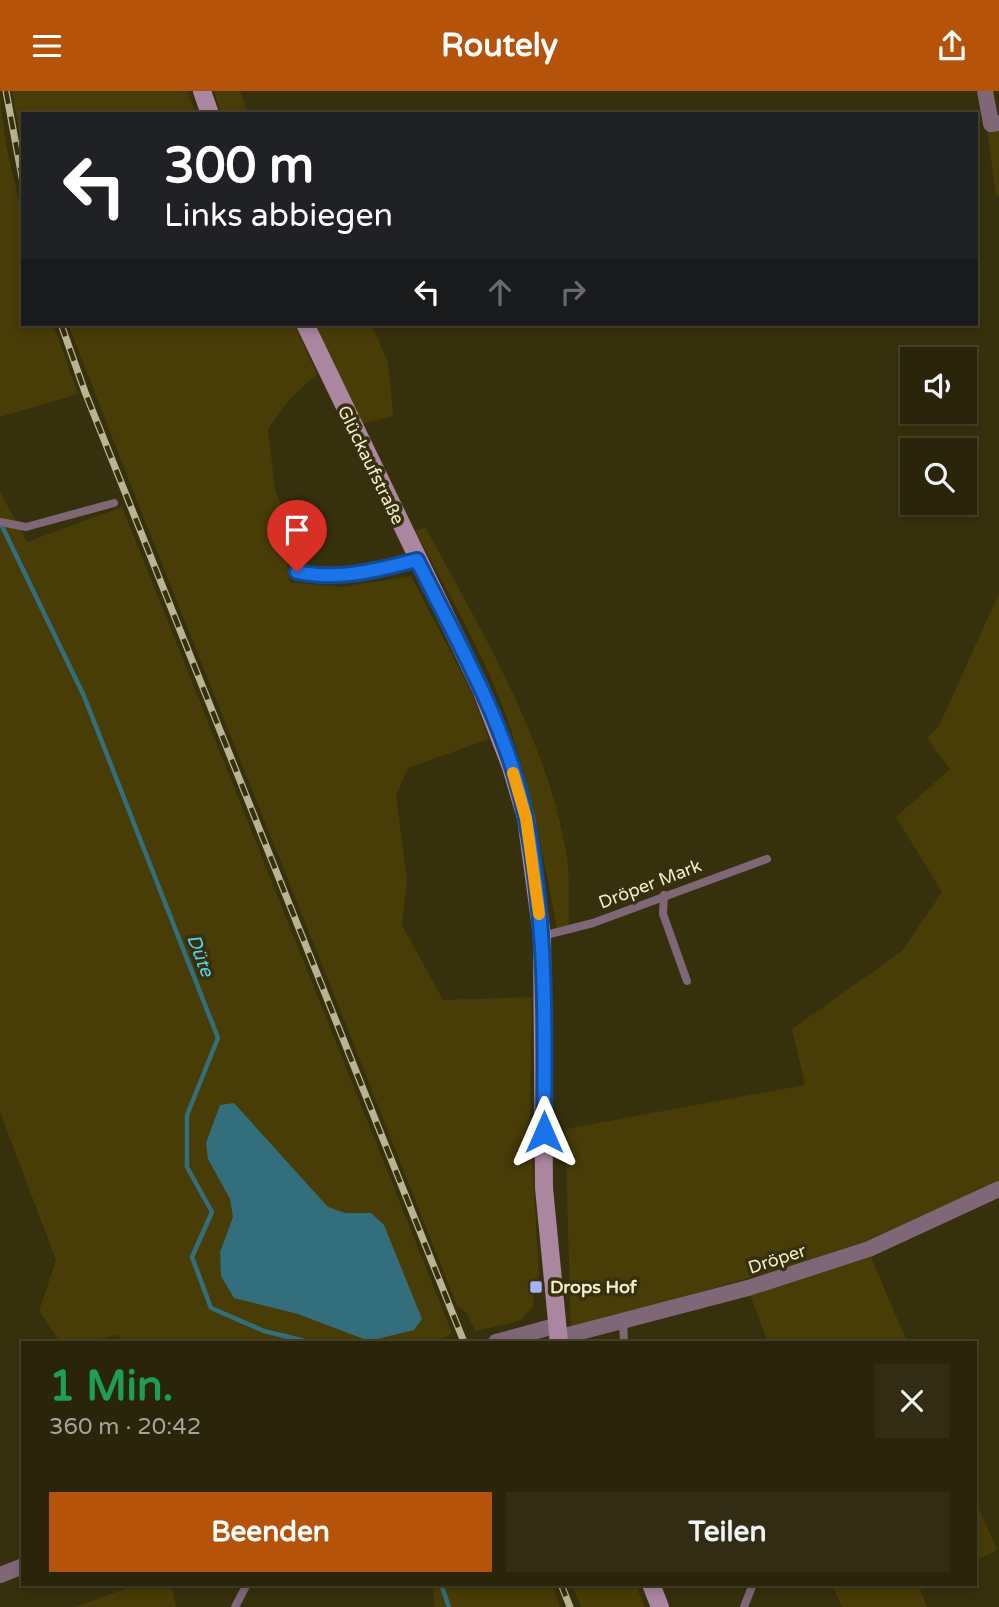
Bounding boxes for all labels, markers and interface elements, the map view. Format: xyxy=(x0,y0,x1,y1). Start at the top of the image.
icon: menu xyxy=(28,27,66,65)
text: Routely xyxy=(441,27,558,65)
icon: share xyxy=(933,27,971,65)
text: 300 m xyxy=(164,137,314,196)
icon: left xyxy=(49,140,140,231)
text: Links abbiegen xyxy=(164,197,393,235)
icon: left xyxy=(408,273,446,311)
icon: ahead xyxy=(481,273,519,311)
icon: right xyxy=(554,273,592,311)
map controls xyxy=(900,347,977,515)
button: sound xyxy=(900,347,977,424)
street label: Glückaufstraße xyxy=(333,402,409,528)
button: search xyxy=(900,438,977,515)
pin xyxy=(267,500,327,572)
icon: arrive xyxy=(278,511,316,549)
street label: Dröper Mark xyxy=(596,854,705,914)
water label: Düte xyxy=(182,931,219,981)
position arrow xyxy=(507,1095,581,1169)
street label: Dröper xyxy=(745,1239,809,1279)
place label: Drops Hof xyxy=(550,1276,638,1298)
marker: Drops Hof xyxy=(528,1279,544,1295)
text: 1 Min. xyxy=(49,1361,173,1412)
button: close xyxy=(875,1364,949,1438)
text: 360 m · 20:42 xyxy=(49,1413,201,1441)
button: Beenden xyxy=(49,1492,492,1572)
button: Teilen xyxy=(506,1492,949,1572)

